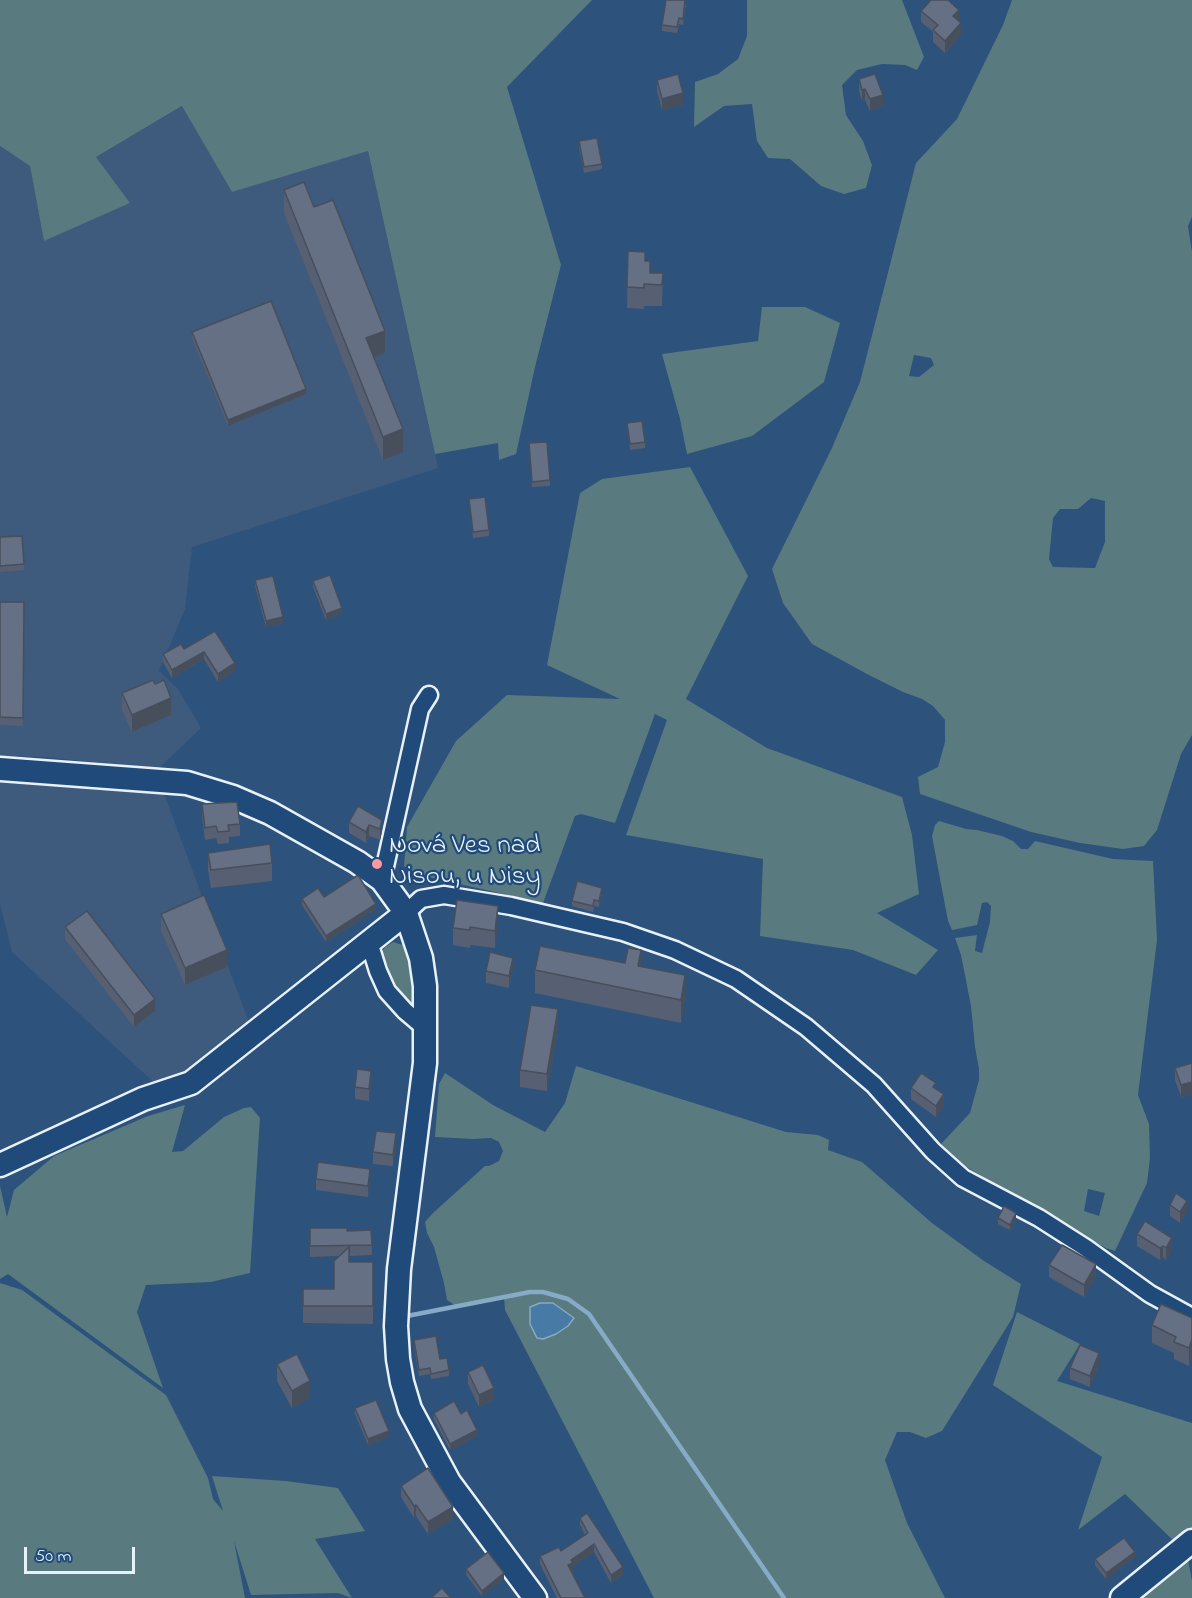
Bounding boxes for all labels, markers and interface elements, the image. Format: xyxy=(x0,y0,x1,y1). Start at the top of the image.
place label: Nová Ves nad Nisou, u Nisy xyxy=(389,832,541,895)
marker: Nová Ves nad Nisou, u Nisy xyxy=(370,857,384,871)
scale bar xyxy=(27,1535,138,1573)
text: 50 m xyxy=(35,1544,72,1570)

